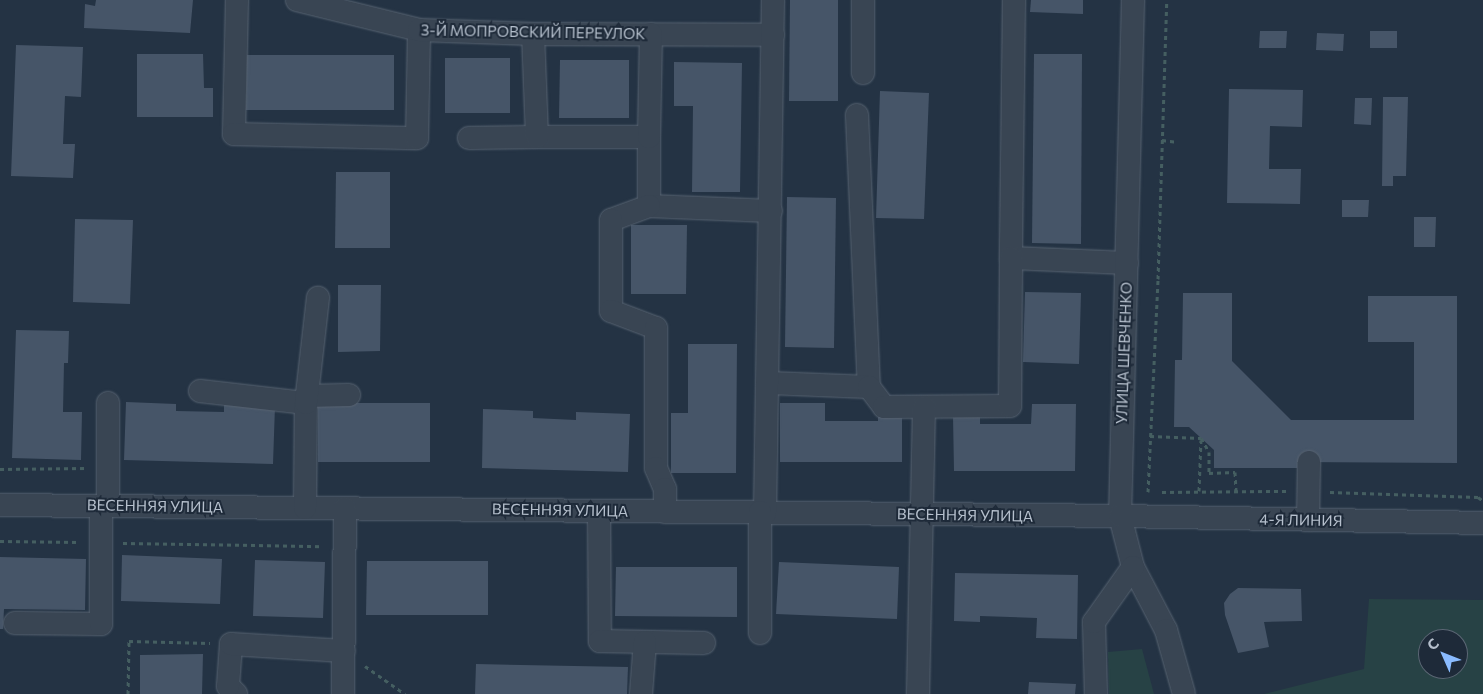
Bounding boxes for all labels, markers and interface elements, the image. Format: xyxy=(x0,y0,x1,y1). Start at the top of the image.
street label: 3-Й МОПРОВСКИЙ ПЕРЕУЛОК xyxy=(421,21,645,43)
street label: УЛИЦА ШЕВЧЕНКО xyxy=(1113,282,1135,424)
street label: ВЕСЕННЯЯ УЛИЦА xyxy=(87,496,223,516)
street label: ВЕСЕННЯЯ УЛИЦА xyxy=(492,500,628,520)
street label: ВЕСЕННЯЯ УЛИЦА xyxy=(897,505,1033,525)
street label: 4-Я ЛИНИЯ xyxy=(1259,510,1343,530)
north arrow xyxy=(1418,629,1468,679)
text: С xyxy=(1423,635,1442,653)

